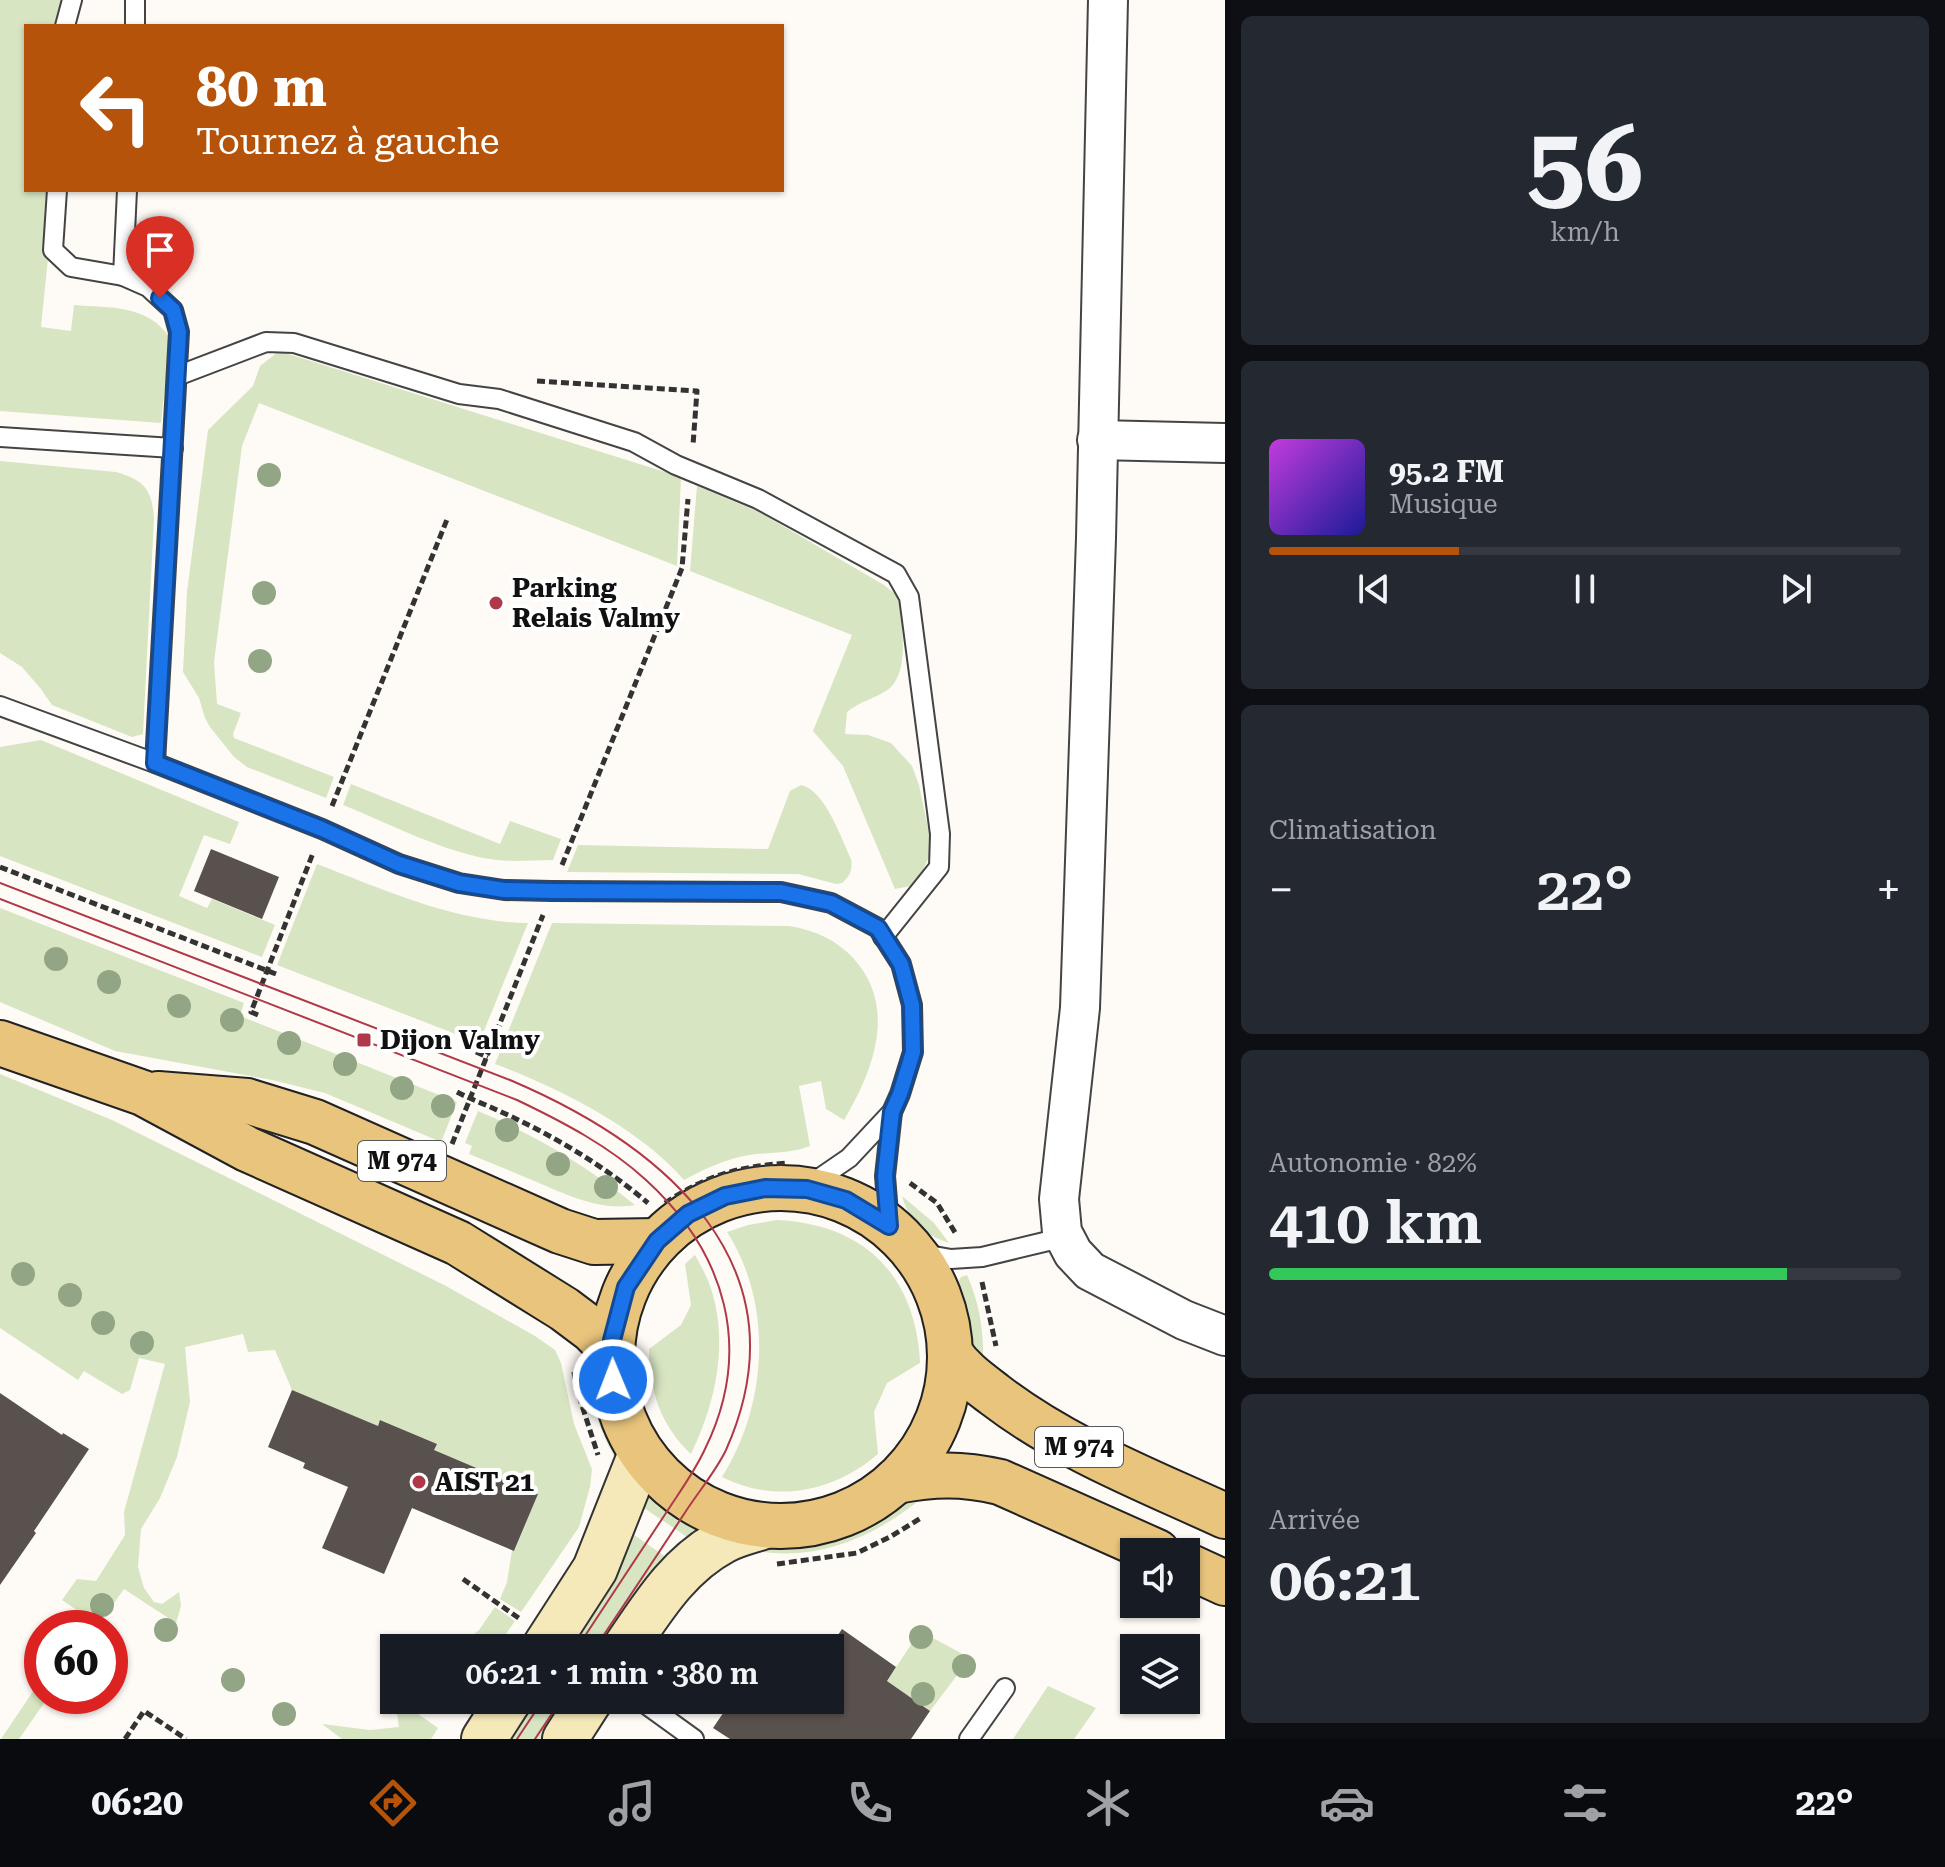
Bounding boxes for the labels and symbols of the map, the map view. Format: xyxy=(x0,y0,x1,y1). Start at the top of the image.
pin xyxy=(126,216,194,298)
place label: Parking Relais Valmy xyxy=(512,573,680,633)
marker: Parking Relais Valmy xyxy=(487,594,505,612)
place label: Dijon Valmy xyxy=(380,1025,540,1055)
marker: Dijon Valmy xyxy=(355,1031,373,1049)
road number: M 974 xyxy=(358,1141,446,1181)
position arrow xyxy=(571,1338,655,1422)
road number: M 974 xyxy=(1035,1427,1123,1467)
place label: AIST 21 xyxy=(435,1467,534,1497)
marker: AIST 21 xyxy=(410,1473,428,1491)
speed limit sign: 60 xyxy=(24,1610,128,1714)

